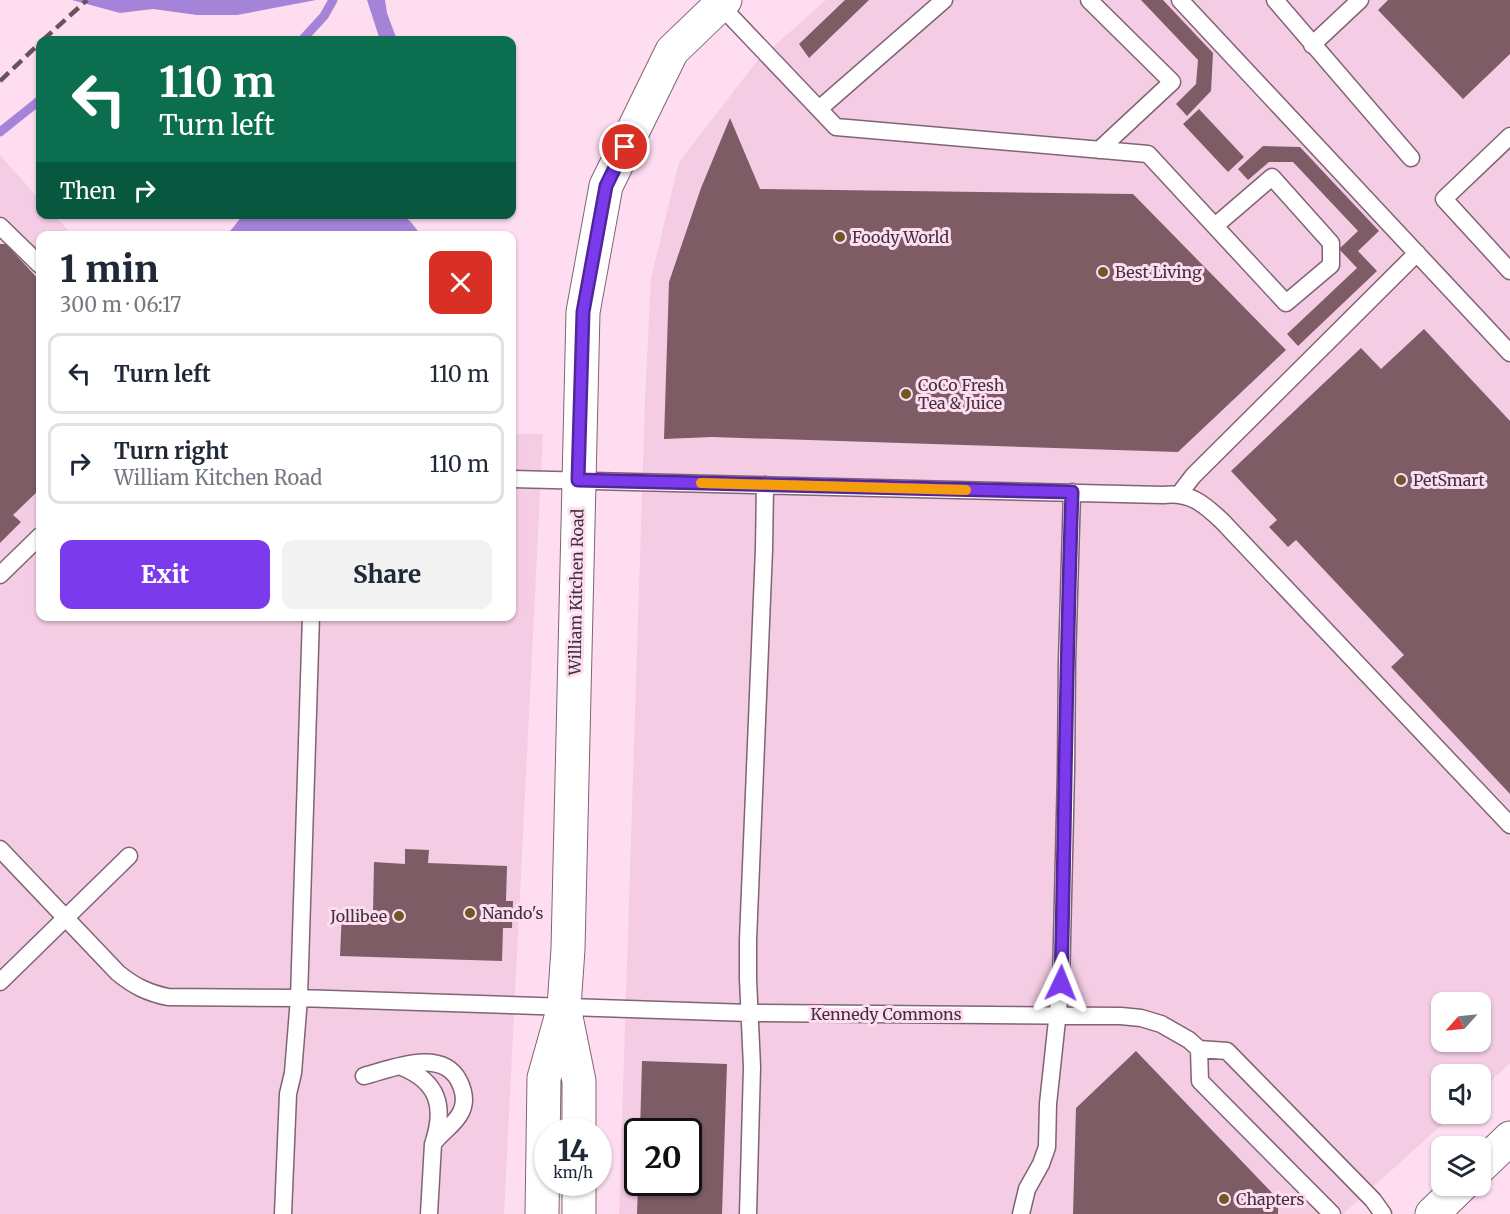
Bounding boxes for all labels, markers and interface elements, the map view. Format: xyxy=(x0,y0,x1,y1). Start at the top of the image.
text: 110 m xyxy=(159,56,275,108)
icon: left xyxy=(60,60,138,138)
text: Turn left xyxy=(159,108,274,142)
pin xyxy=(599,121,650,172)
icon: arrive xyxy=(608,130,641,163)
icon: right xyxy=(128,174,161,207)
text: Then xyxy=(60,177,116,205)
place label: Foody World xyxy=(852,227,950,247)
marker: Foody World xyxy=(833,230,847,244)
text: 1 min xyxy=(60,247,159,292)
button: close xyxy=(429,251,492,314)
place label: Best Living xyxy=(1115,262,1202,282)
marker: Best Living xyxy=(1096,265,1110,279)
text: 300 m · 06:17 xyxy=(60,292,181,317)
icon: left xyxy=(63,357,96,390)
text: Turn left xyxy=(114,360,211,388)
text: 110 m xyxy=(430,360,489,388)
place label: CoCo Fresh Tea & Juice xyxy=(918,375,1005,413)
marker: CoCo Fresh Tea & Juice xyxy=(899,387,913,401)
text: Turn right xyxy=(114,437,228,465)
icon: right xyxy=(63,447,96,480)
text: 110 m xyxy=(430,450,489,478)
text: William Kitchen Road xyxy=(114,465,322,490)
place label: PetSmart xyxy=(1413,470,1485,490)
marker: PetSmart xyxy=(1394,473,1408,487)
street label: William Kitchen Road xyxy=(565,508,587,677)
button: Exit xyxy=(60,540,270,609)
button: Share xyxy=(282,540,492,609)
place label: Nando's xyxy=(482,903,544,923)
place label: Jollibee xyxy=(329,906,387,926)
marker: Nando's xyxy=(463,906,477,920)
marker: Jollibee xyxy=(392,909,406,923)
position arrow xyxy=(1029,951,1093,1015)
north arrow xyxy=(1431,992,1491,1052)
map controls xyxy=(1431,992,1491,1196)
street label: Kennedy Commons xyxy=(810,1004,962,1024)
button: sound xyxy=(1431,1064,1491,1124)
speed limit sign: 20 xyxy=(624,1118,702,1196)
text: 14 xyxy=(557,1131,589,1169)
button: layers xyxy=(1431,1136,1491,1196)
text: km/h xyxy=(553,1163,593,1182)
place label: Chapters xyxy=(1236,1189,1305,1209)
marker: Chapters xyxy=(1217,1192,1231,1206)

